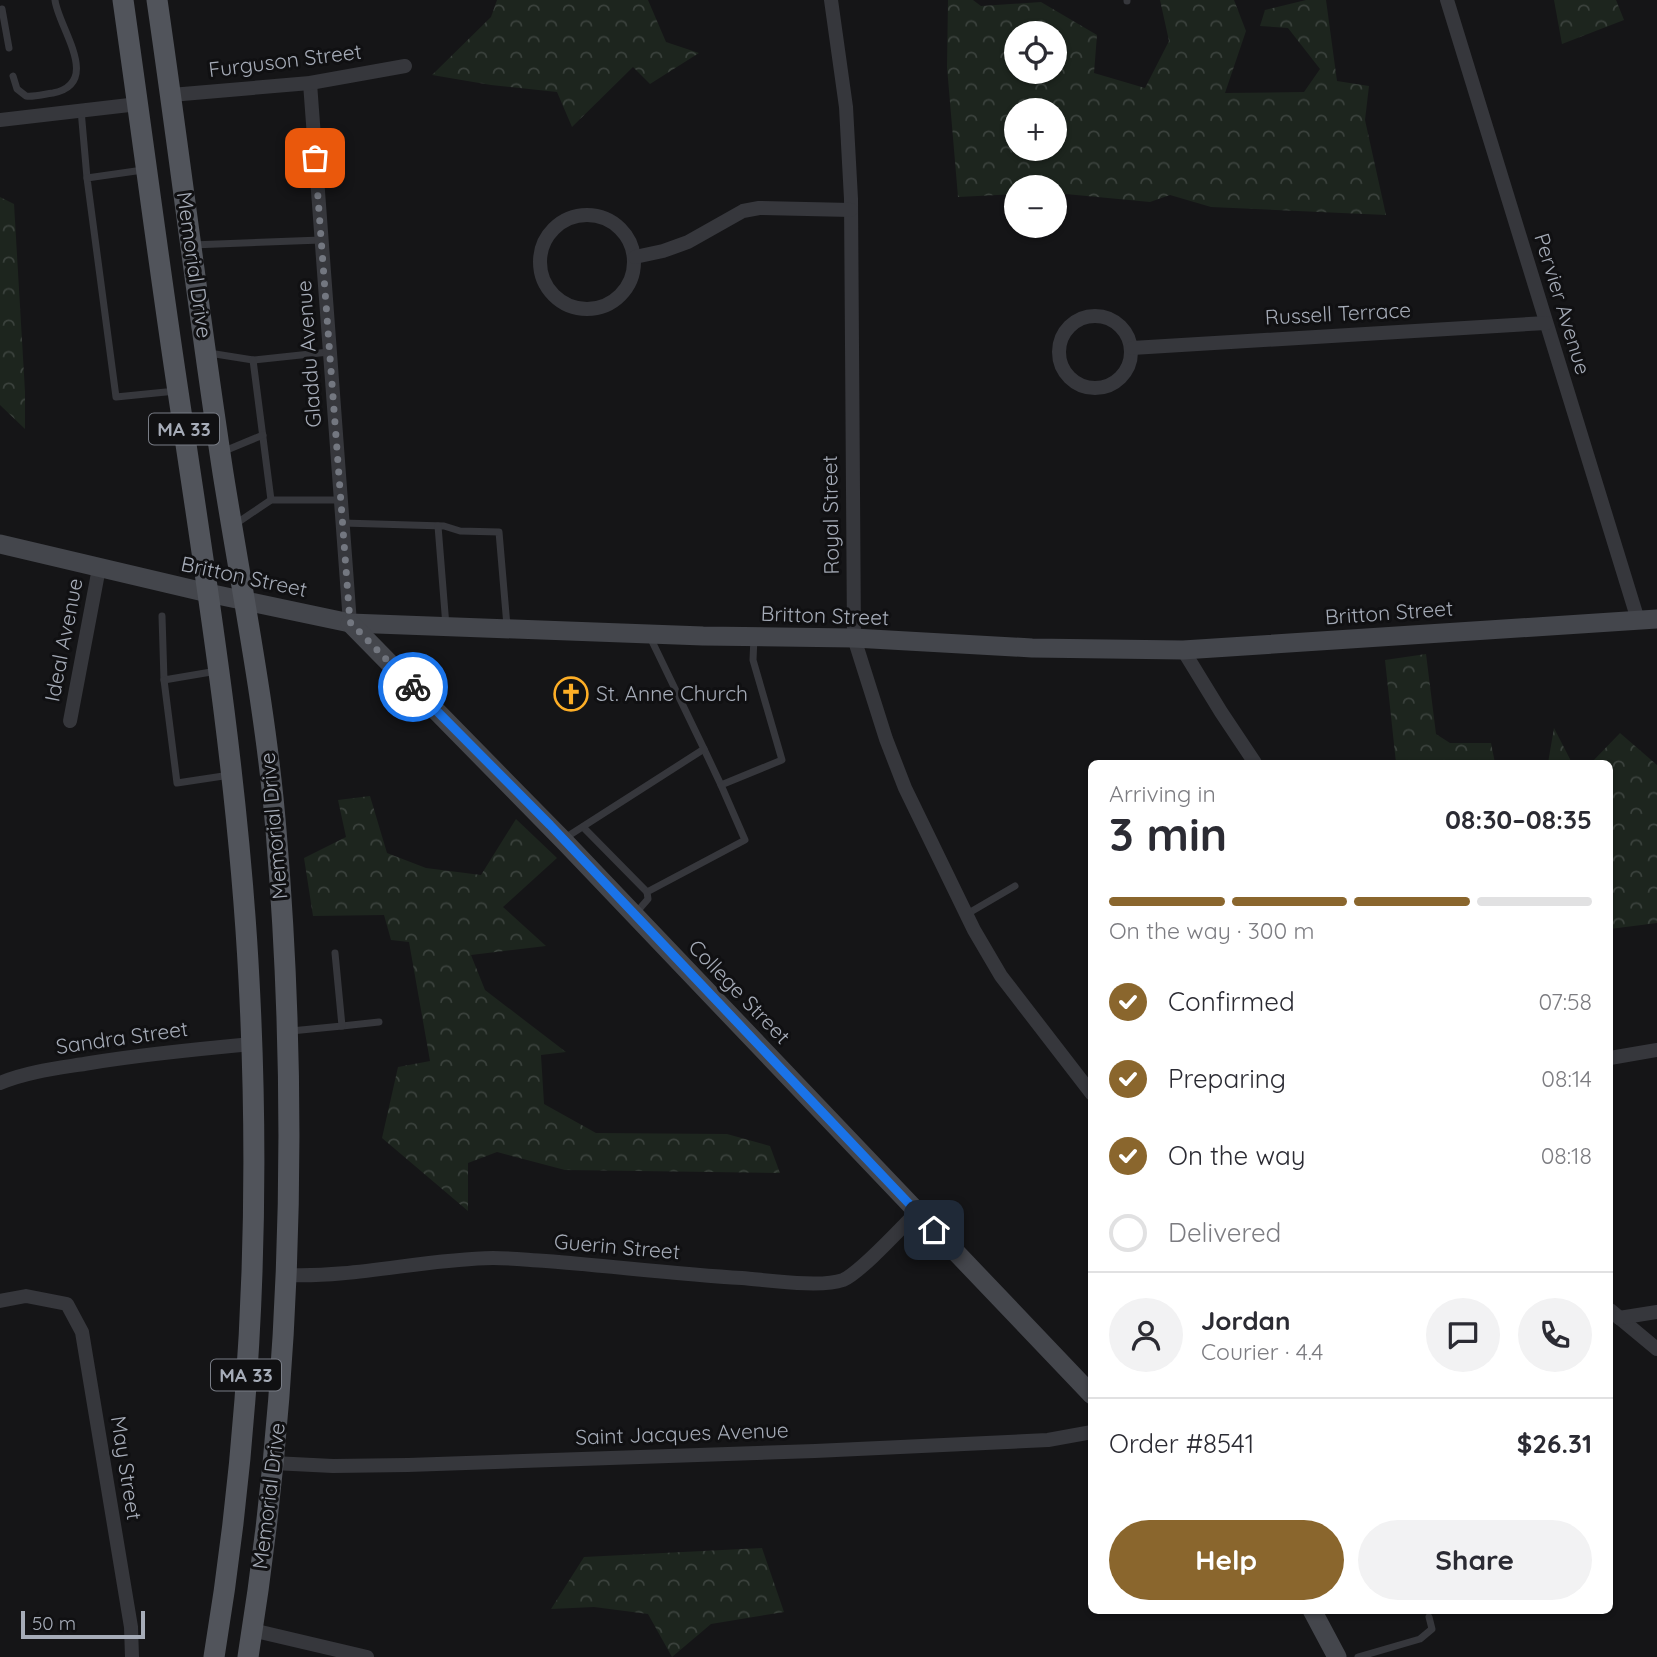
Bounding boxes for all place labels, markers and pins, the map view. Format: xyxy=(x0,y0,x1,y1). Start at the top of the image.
pin xyxy=(285,128,345,188)
church icon: St. Anne Church xyxy=(552,675,590,713)
place label: St. Anne Church xyxy=(596,680,748,706)
pin xyxy=(904,1200,964,1260)

